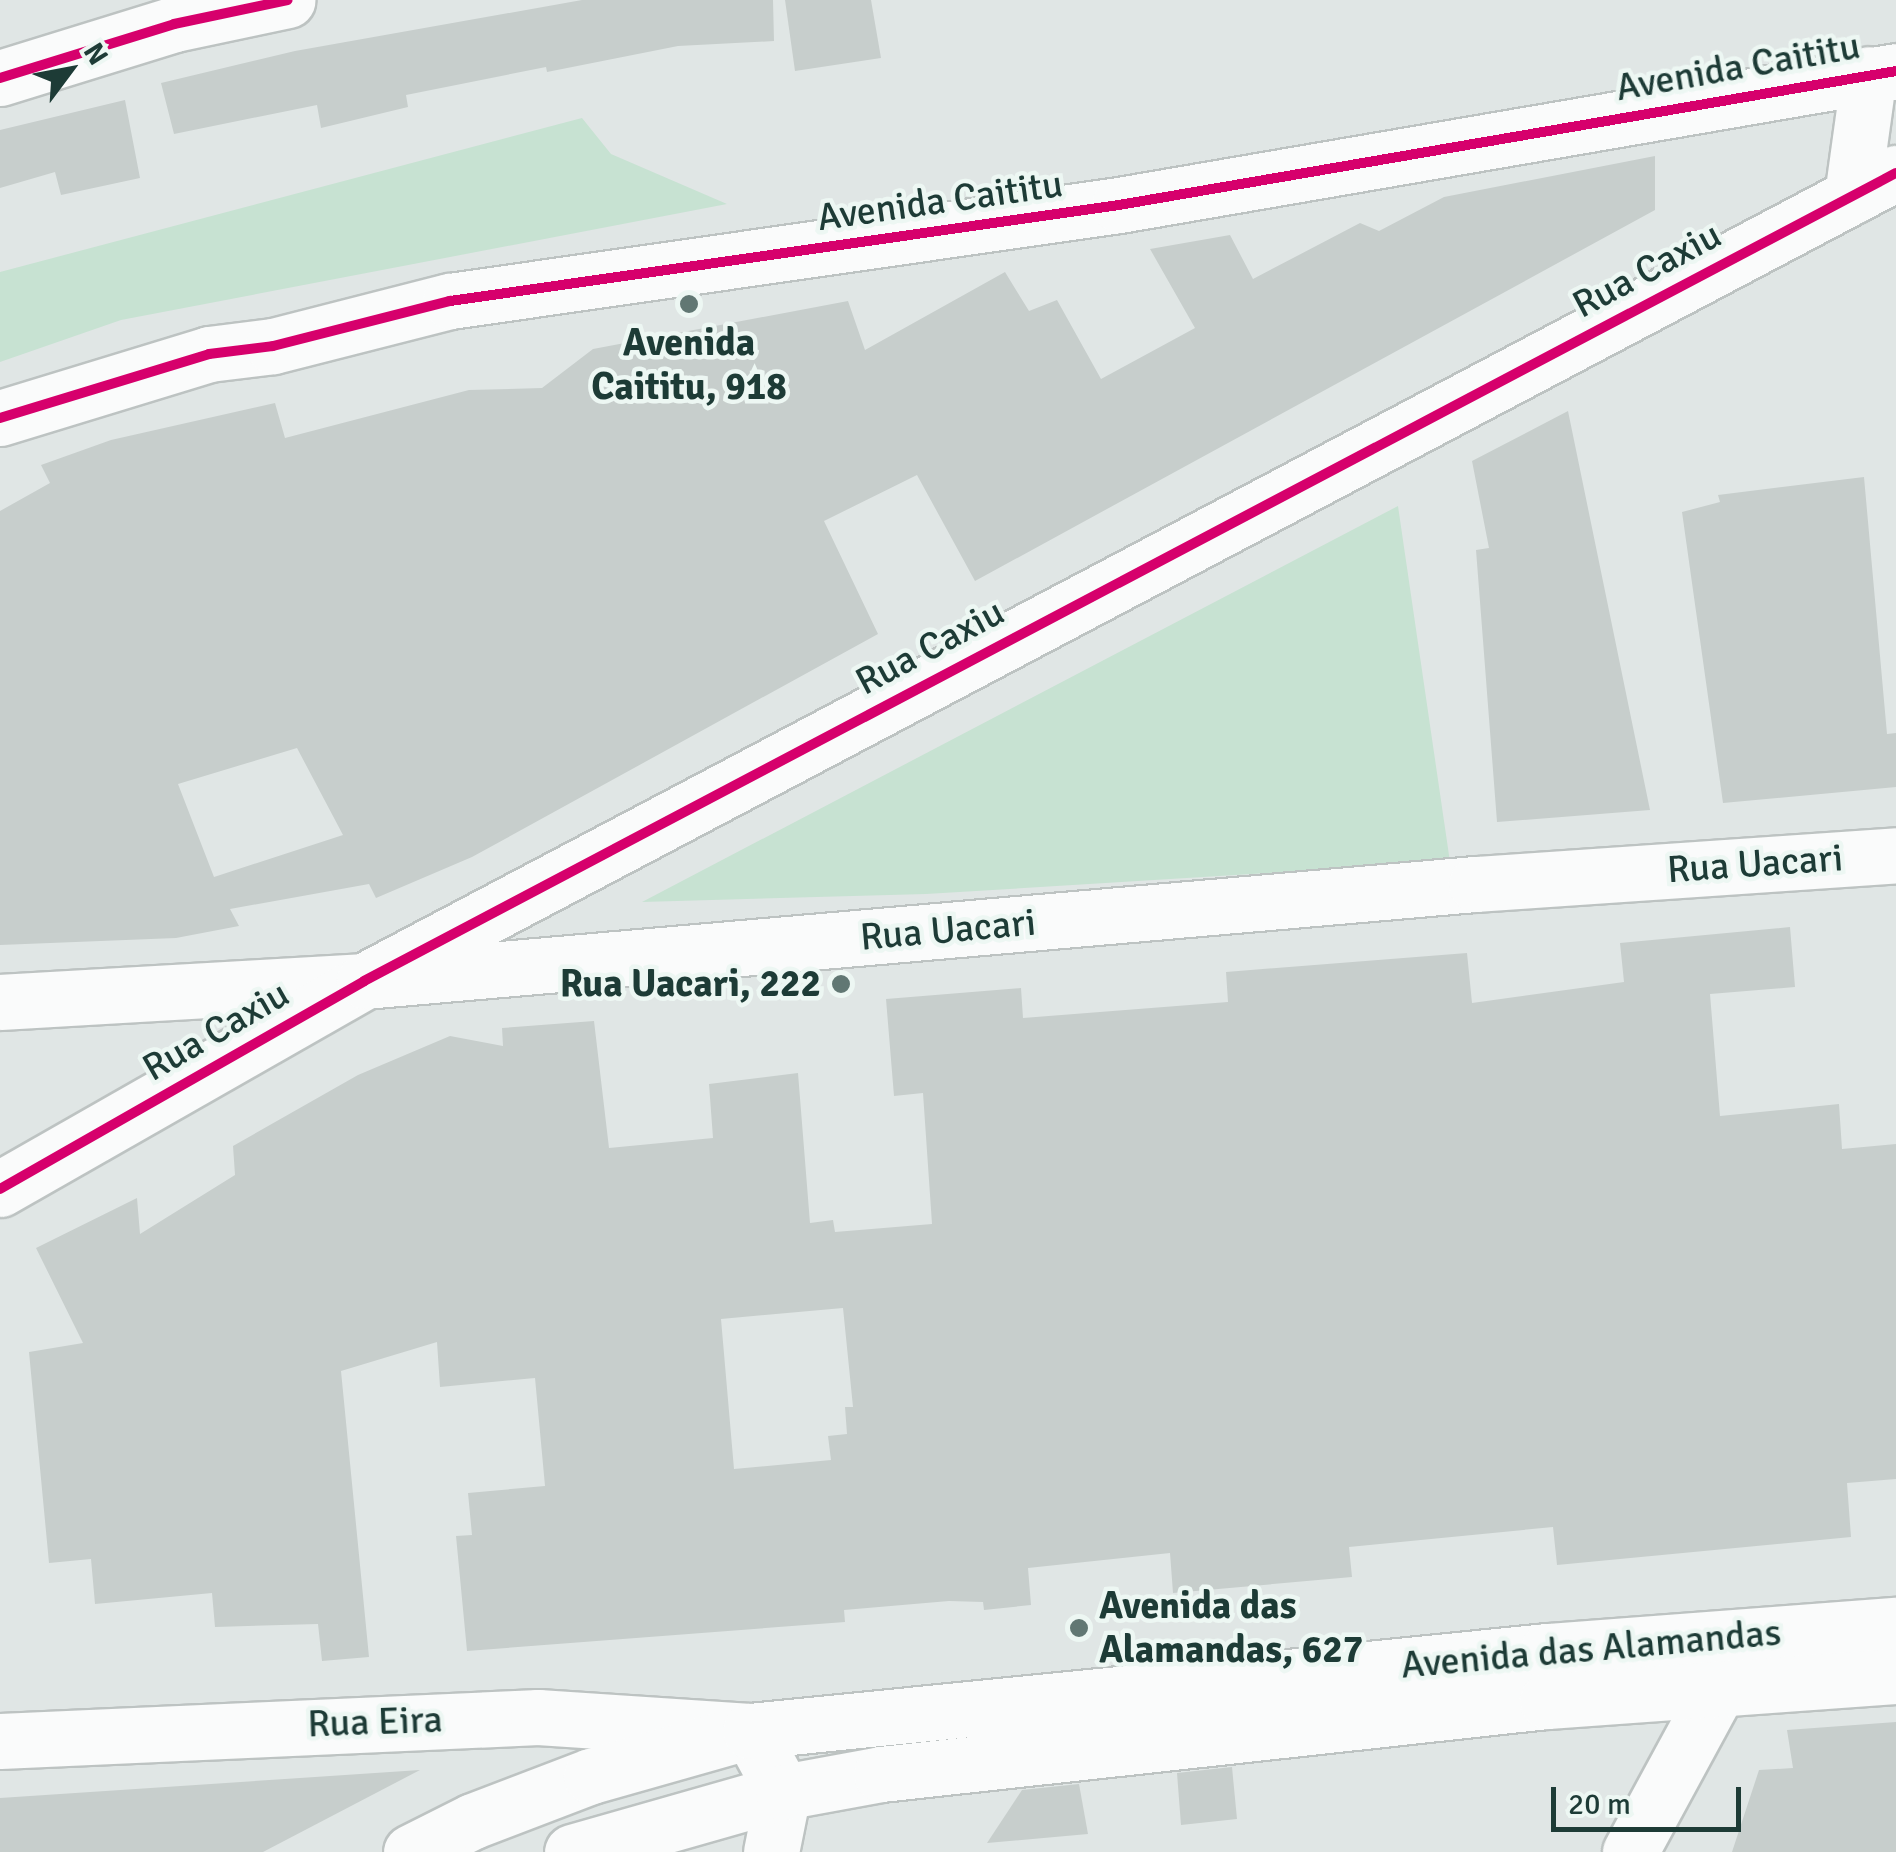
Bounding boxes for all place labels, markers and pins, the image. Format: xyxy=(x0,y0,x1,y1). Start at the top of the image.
marker: Avenida Caititu, 918 xyxy=(678,293,700,315)
place label: Avenida Caititu, 918 xyxy=(591,320,787,409)
place label: Rua Uacari, 222 xyxy=(560,961,821,1007)
marker: Rua Uacari, 222 xyxy=(830,973,852,995)
place label: Avenida das Alamandas, 627 xyxy=(1099,1583,1363,1672)
marker: Avenida das Alamandas, 627 xyxy=(1068,1617,1090,1639)

